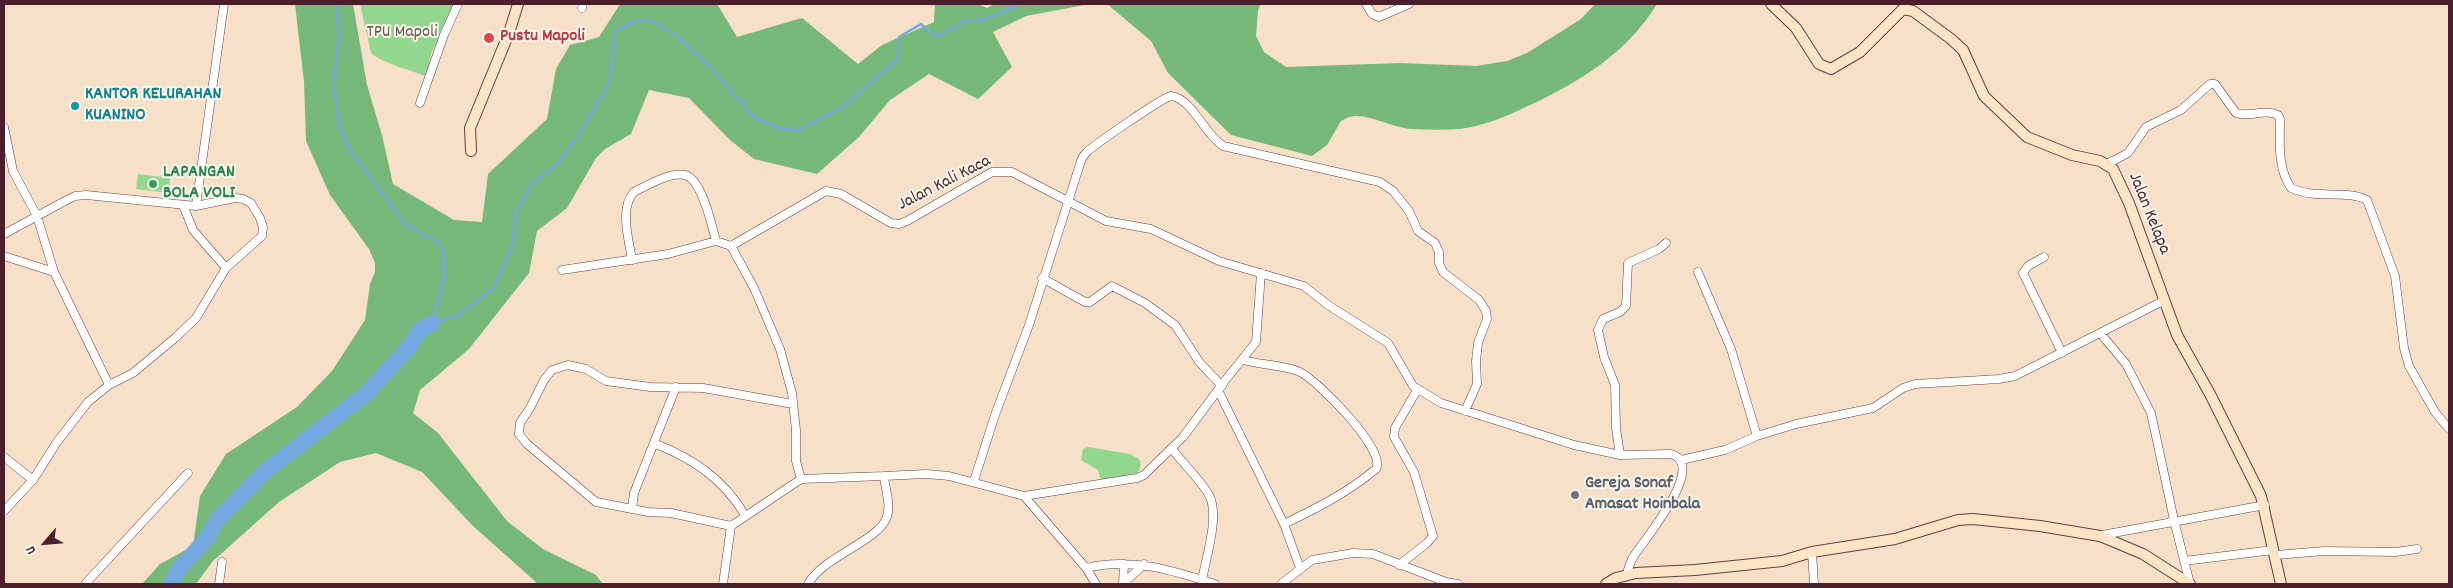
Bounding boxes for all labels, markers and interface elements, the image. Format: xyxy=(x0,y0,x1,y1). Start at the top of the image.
park label: TPU Mapoli xyxy=(366,23,438,45)
place label: Pustu Mapoli xyxy=(500,27,585,49)
marker: Pustu Mapoli xyxy=(482,31,496,45)
place label: KANTOR KELURAHAN KUANINO xyxy=(85,85,222,128)
marker: KANTOR KELURAHAN KUANINO xyxy=(69,100,81,112)
street label: Jalan Kali Kaca xyxy=(895,151,995,217)
place label: LAPANGAN BOLA VOLI xyxy=(163,163,235,205)
street label: Jalan Kelapa xyxy=(2122,170,2174,258)
marker: LAPANGAN BOLA VOLI xyxy=(147,178,159,190)
place label: Gereja Sonaf Amasat Hoinbala xyxy=(1585,474,1700,516)
marker: Gereja Sonaf Amasat Hoinbala xyxy=(1569,489,1581,501)
north arrow xyxy=(20,518,70,568)
text: U xyxy=(21,542,42,557)

